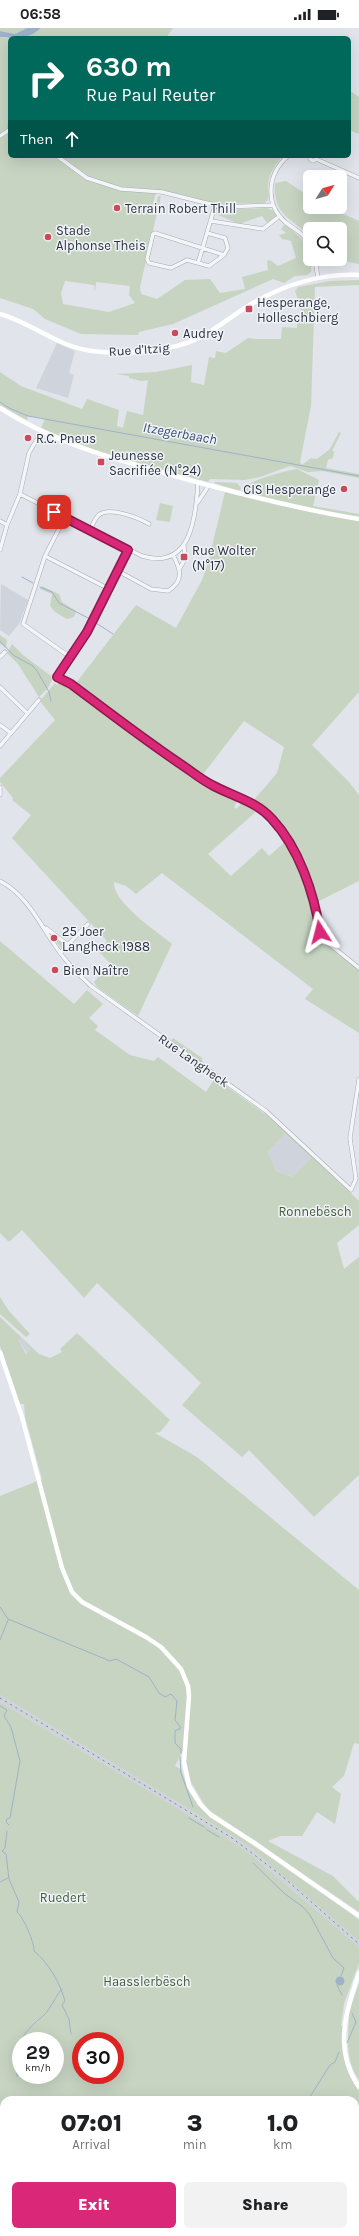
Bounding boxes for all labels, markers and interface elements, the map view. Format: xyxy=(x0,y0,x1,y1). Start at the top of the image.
text: 06:58 xyxy=(20,5,61,23)
text: 630 m xyxy=(86,50,172,83)
icon: right xyxy=(20,52,72,104)
text: Rue Paul Reuter xyxy=(86,84,215,106)
icon: ahead xyxy=(61,128,83,150)
text: Then xyxy=(20,130,53,148)
north arrow xyxy=(303,170,347,214)
map controls xyxy=(303,170,347,266)
place label: Terrain Robert Thill xyxy=(125,201,236,216)
marker: Terrain Robert Thill xyxy=(112,203,122,213)
button: search xyxy=(303,222,347,266)
place label: Stade Alphonse Theis xyxy=(56,223,146,253)
marker: Stade Alphonse Theis xyxy=(43,232,53,242)
place label: Hesperange, Holleschbierg xyxy=(257,295,339,325)
marker: Hesperange, Holleschbierg xyxy=(244,304,254,314)
place label: Audrey xyxy=(183,326,223,341)
marker: Audrey xyxy=(170,328,180,338)
street label: Rue d'Itzig xyxy=(108,340,171,359)
water label: Itzegerbaach xyxy=(142,419,218,448)
place label: R.C. Pneus xyxy=(36,431,96,446)
marker: R.C. Pneus xyxy=(23,433,33,443)
place label: Jeunesse Sacrifiée (N°24) xyxy=(109,448,201,478)
marker: Jeunesse Sacrifiée (N°24) xyxy=(96,457,106,467)
place label: CIS Hesperange xyxy=(243,482,336,497)
marker: CIS Hesperange xyxy=(339,484,349,494)
pin xyxy=(37,495,71,529)
icon: arrive xyxy=(43,501,65,523)
place label: Rue Wolter (N°17) xyxy=(192,543,256,573)
marker: Rue Wolter (N°17) xyxy=(179,552,189,562)
position arrow xyxy=(299,911,341,953)
place label: 25 Joer Langheck 1988 xyxy=(62,924,150,954)
marker: 25 Joer Langheck 1988 xyxy=(49,933,59,943)
place label: Bien Naître xyxy=(63,963,129,978)
marker: Bien Naître xyxy=(50,965,60,975)
street label: Rue Langheck xyxy=(156,1031,232,1090)
park label: Ronnebësch xyxy=(278,1204,352,1219)
park label: Ruedert xyxy=(40,1890,86,1905)
park label: Haasslerbësch xyxy=(103,1974,191,1989)
speed limit sign: 30 xyxy=(72,2032,124,2084)
text: 29 xyxy=(26,2041,50,2064)
text: km/h xyxy=(25,2062,51,2074)
text: 07:01 xyxy=(60,2109,122,2137)
text: 3 xyxy=(187,2109,202,2137)
text: 1.0 xyxy=(267,2109,298,2137)
text: Arrival xyxy=(72,2137,110,2152)
text: min xyxy=(183,2137,207,2152)
text: km xyxy=(273,2137,292,2152)
button: Exit xyxy=(12,2182,176,2228)
button: Share xyxy=(184,2182,347,2228)

